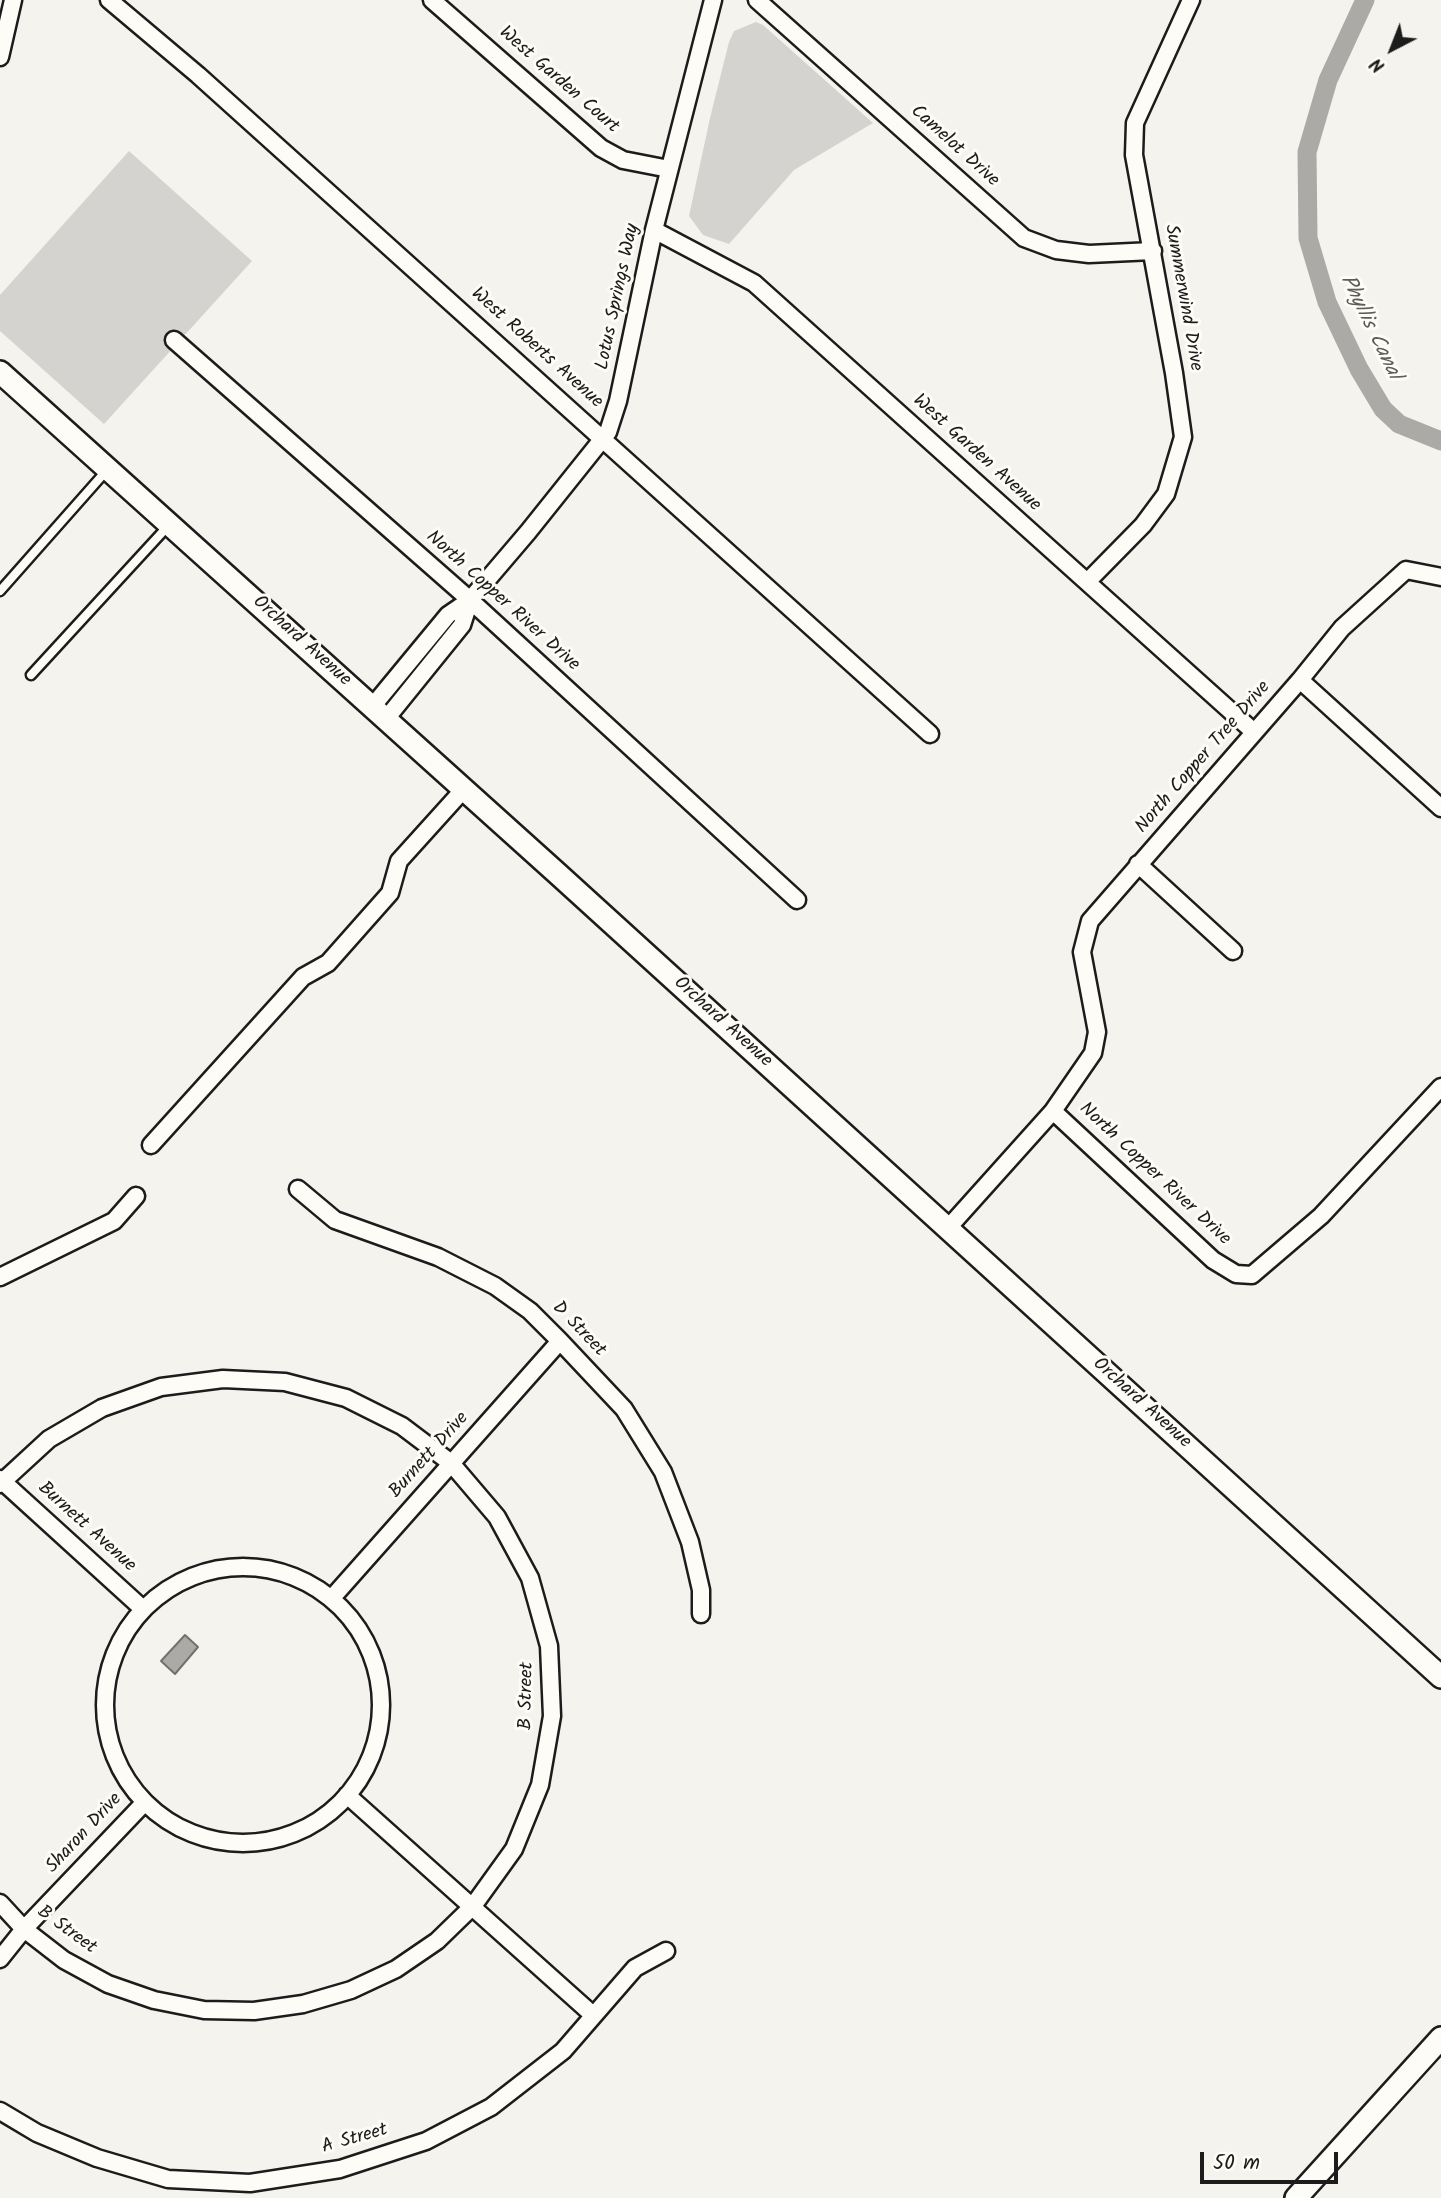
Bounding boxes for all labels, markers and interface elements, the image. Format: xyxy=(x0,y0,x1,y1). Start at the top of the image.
north arrow xyxy=(1357,14,1427,84)
street label: West Garden Court xyxy=(493,23,623,139)
text: N xyxy=(1363,49,1392,80)
street label: Camelot Drive xyxy=(905,101,1003,193)
street label: Lotus Springs Way xyxy=(592,222,646,372)
street label: Summerwind Drive xyxy=(1158,223,1206,373)
water label: Phyllis Canal xyxy=(1333,271,1405,385)
street label: West Roberts Avenue xyxy=(465,284,607,414)
street label: West Garden Avenue xyxy=(907,390,1045,518)
street label: North Copper River Drive xyxy=(420,527,584,677)
street label: Orchard Avenue xyxy=(247,592,355,692)
street label: North Copper Tree Drive xyxy=(1132,677,1276,839)
street label: Orchard Avenue xyxy=(668,973,776,1073)
street label: North Copper River Drive xyxy=(1073,1099,1235,1251)
street label: D Street xyxy=(546,1298,610,1362)
street label: Orchard Avenue xyxy=(1087,1354,1195,1454)
street label: Burnett Drive xyxy=(385,1408,475,1504)
street label: Burnett Avenue xyxy=(32,1478,140,1578)
street label: B Street xyxy=(516,1662,540,1730)
street label: Sharon Drive xyxy=(42,1789,128,1879)
street label: B Street xyxy=(32,1902,100,1960)
street label: A Street xyxy=(319,2120,391,2160)
scale bar xyxy=(1203,2138,1341,2182)
text: 50 m xyxy=(1213,2147,1260,2180)

